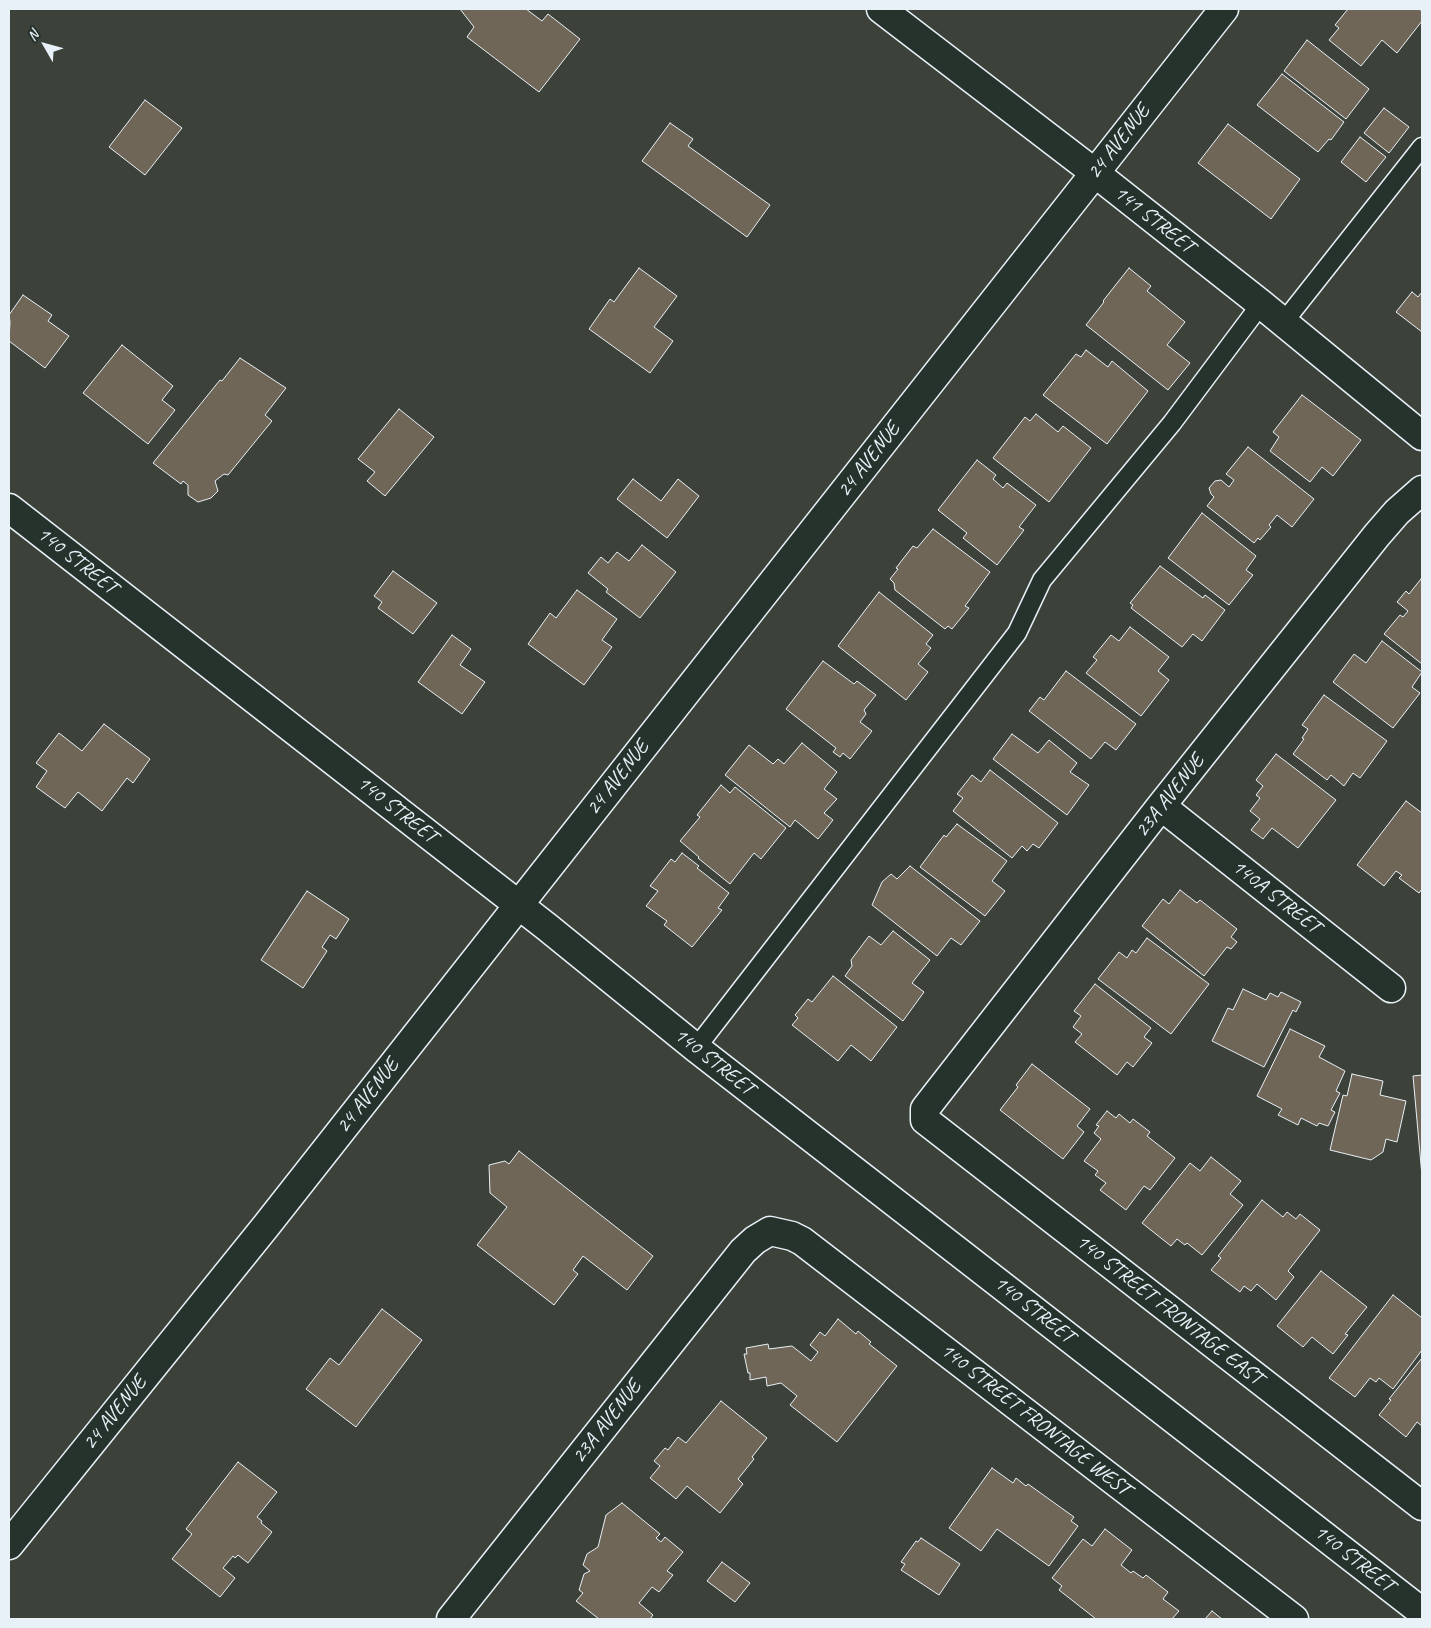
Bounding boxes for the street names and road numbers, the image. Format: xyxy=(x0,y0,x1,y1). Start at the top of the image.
street label: 24 AVENUE xyxy=(1082,100,1156,184)
street label: 141 STREET xyxy=(1109,181,1199,259)
street label: 24 AVENUE xyxy=(832,418,906,502)
street label: 140 STREET xyxy=(32,522,122,600)
street label: 24 AVENUE xyxy=(581,736,655,820)
street label: 23A AVENUE xyxy=(1130,749,1210,843)
street label: 140 STREET xyxy=(352,771,442,849)
street label: 140A STREET xyxy=(1227,854,1325,940)
street label: 140 STREET xyxy=(669,1023,759,1101)
street label: 24 AVENUE xyxy=(331,1054,405,1138)
street label: 140 STREET FRONTAGE EAST xyxy=(1071,1229,1267,1391)
street label: 140 STREET xyxy=(989,1271,1079,1349)
street label: 140 STREET FRONTAGE WEST xyxy=(935,1338,1135,1502)
street label: 24 AVENUE xyxy=(78,1371,152,1455)
street label: 23A AVENUE xyxy=(567,1375,647,1469)
street label: 140 STREET xyxy=(1309,1520,1399,1598)

